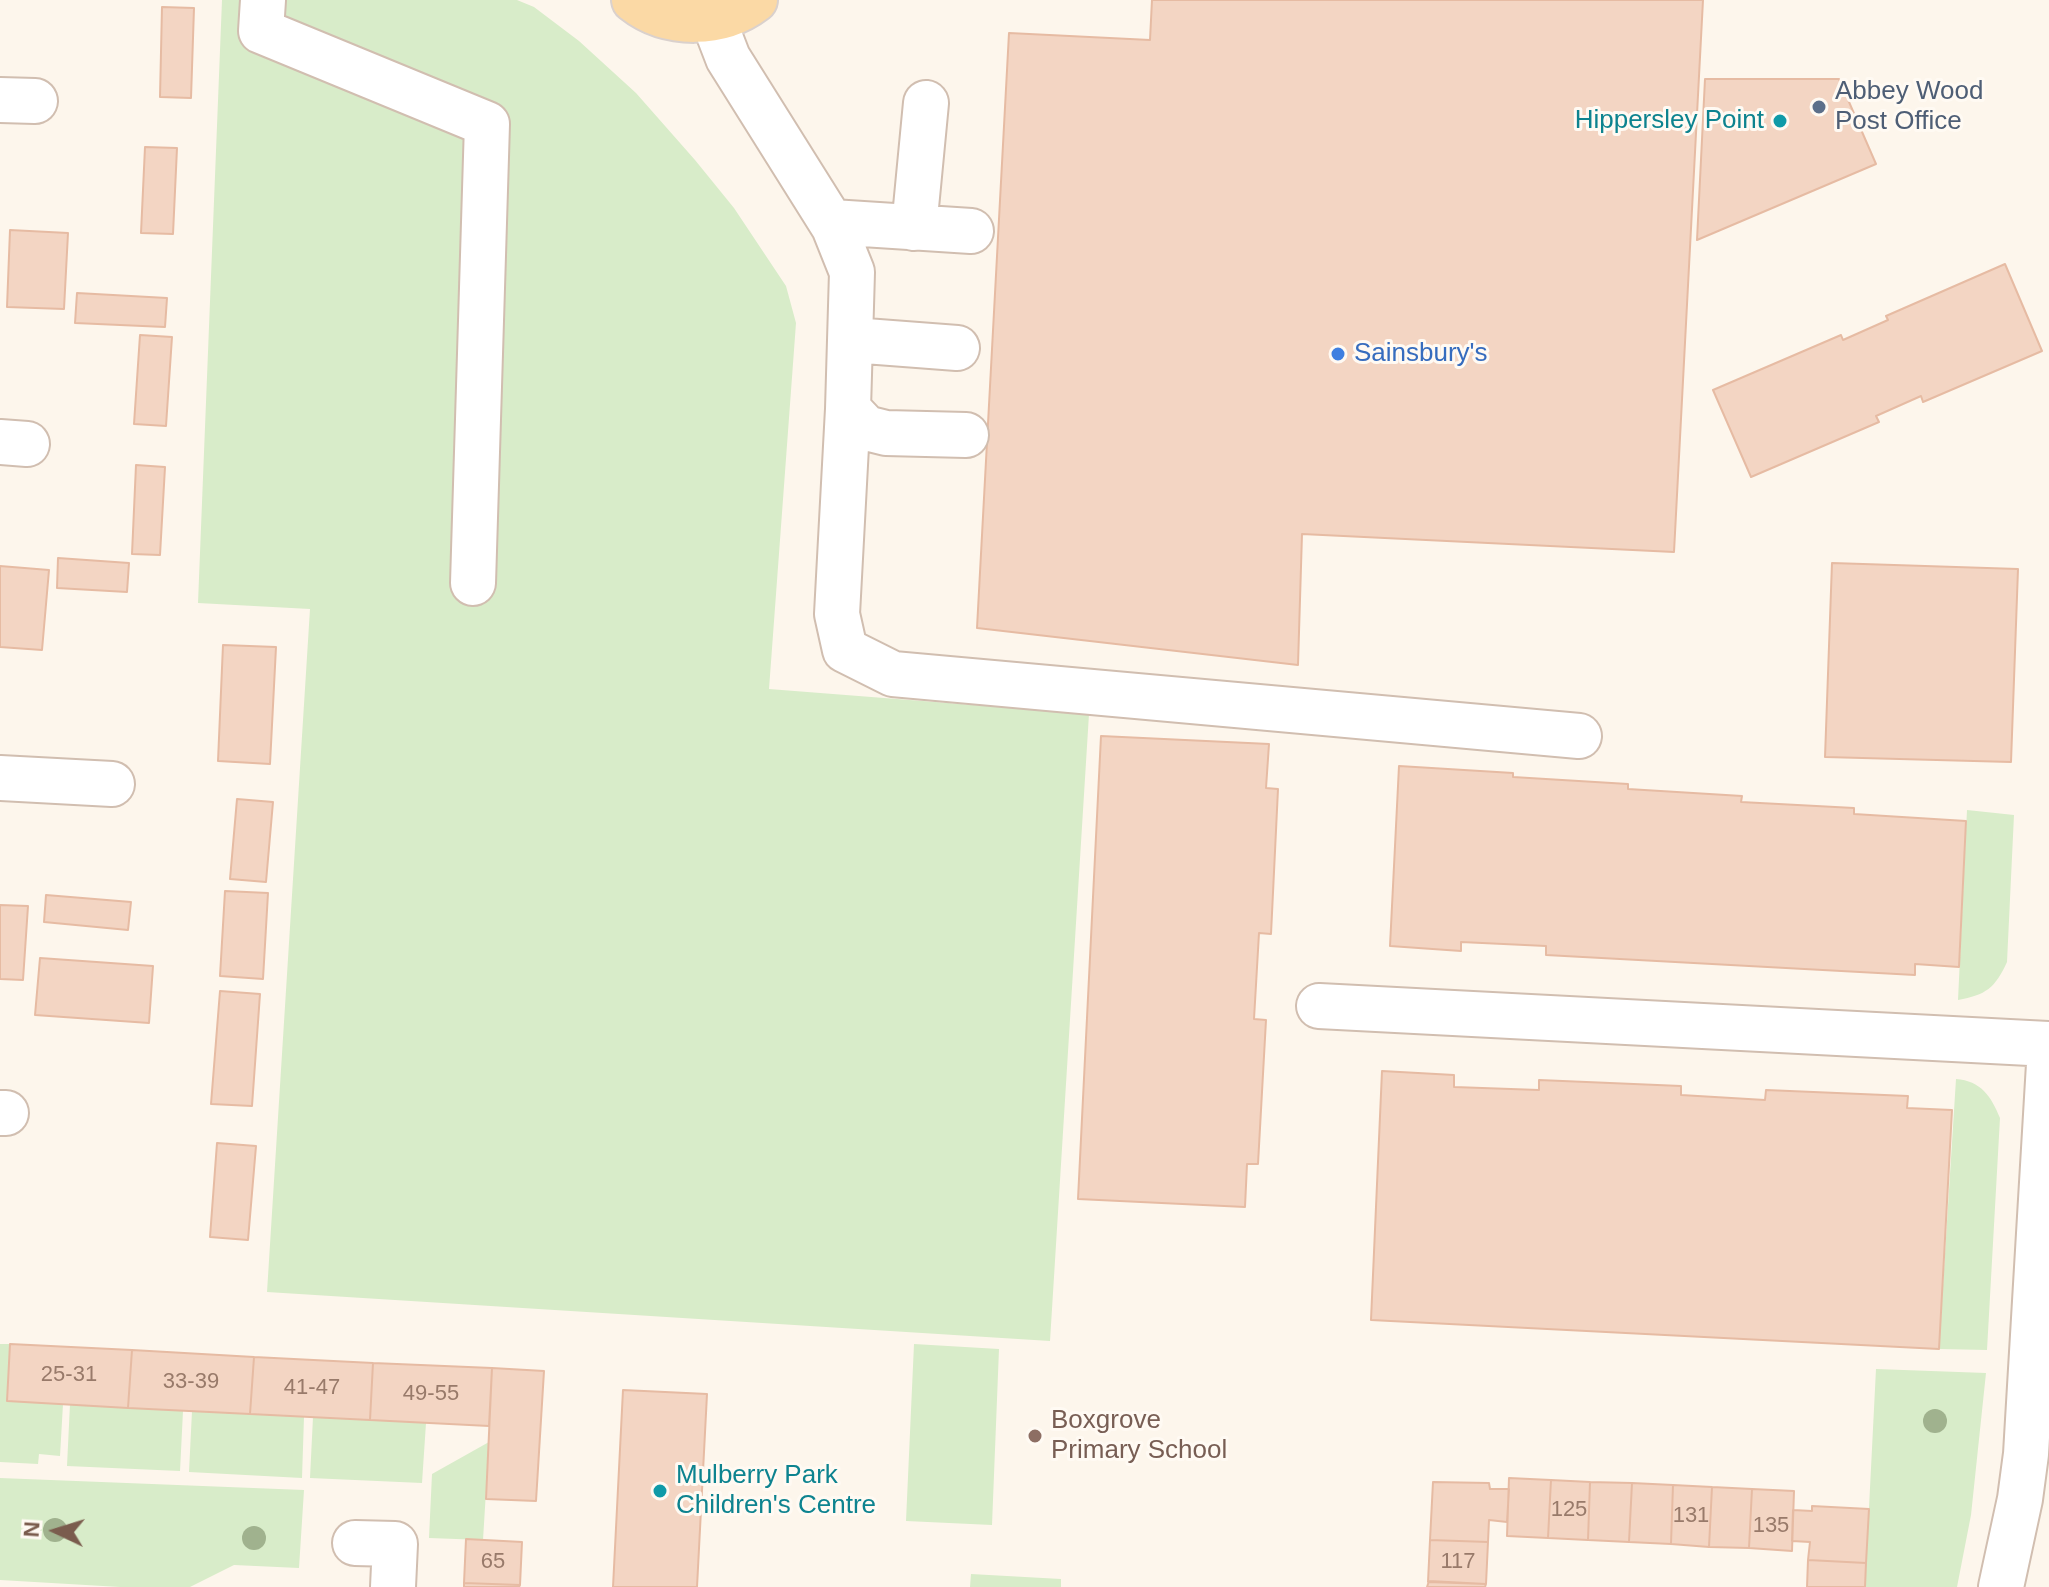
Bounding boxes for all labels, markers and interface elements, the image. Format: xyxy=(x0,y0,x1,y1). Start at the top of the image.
place label: Abbey Wood Post Office xyxy=(1835,76,1983,138)
marker: Abbey Wood Post Office xyxy=(1810,98,1828,116)
place label: Hippersley Point xyxy=(1575,105,1764,137)
marker: Hippersley Point xyxy=(1771,112,1789,130)
place label: Sainsbury's xyxy=(1354,338,1488,370)
marker: Sainsbury's xyxy=(1329,345,1347,363)
house number: 25-31 xyxy=(41,1362,97,1388)
house number: 33-39 xyxy=(163,1369,219,1395)
house number: 41-47 xyxy=(284,1375,340,1401)
house number: 49-55 xyxy=(403,1381,459,1407)
place label: Boxgrove Primary School xyxy=(1051,1405,1227,1466)
marker: Boxgrove Primary School xyxy=(1026,1427,1044,1445)
place label: Mulberry Park Children's Centre xyxy=(676,1460,876,1522)
marker: Mulberry Park Children's Centre xyxy=(651,1482,669,1500)
north arrow xyxy=(16,1491,96,1571)
house number: 125 xyxy=(1551,1497,1587,1523)
house number: 131 xyxy=(1673,1503,1709,1529)
house number: 135 xyxy=(1753,1513,1789,1539)
text: N xyxy=(19,1521,45,1538)
house number: 65 xyxy=(481,1549,505,1575)
house number: 117 xyxy=(1440,1549,1476,1575)

